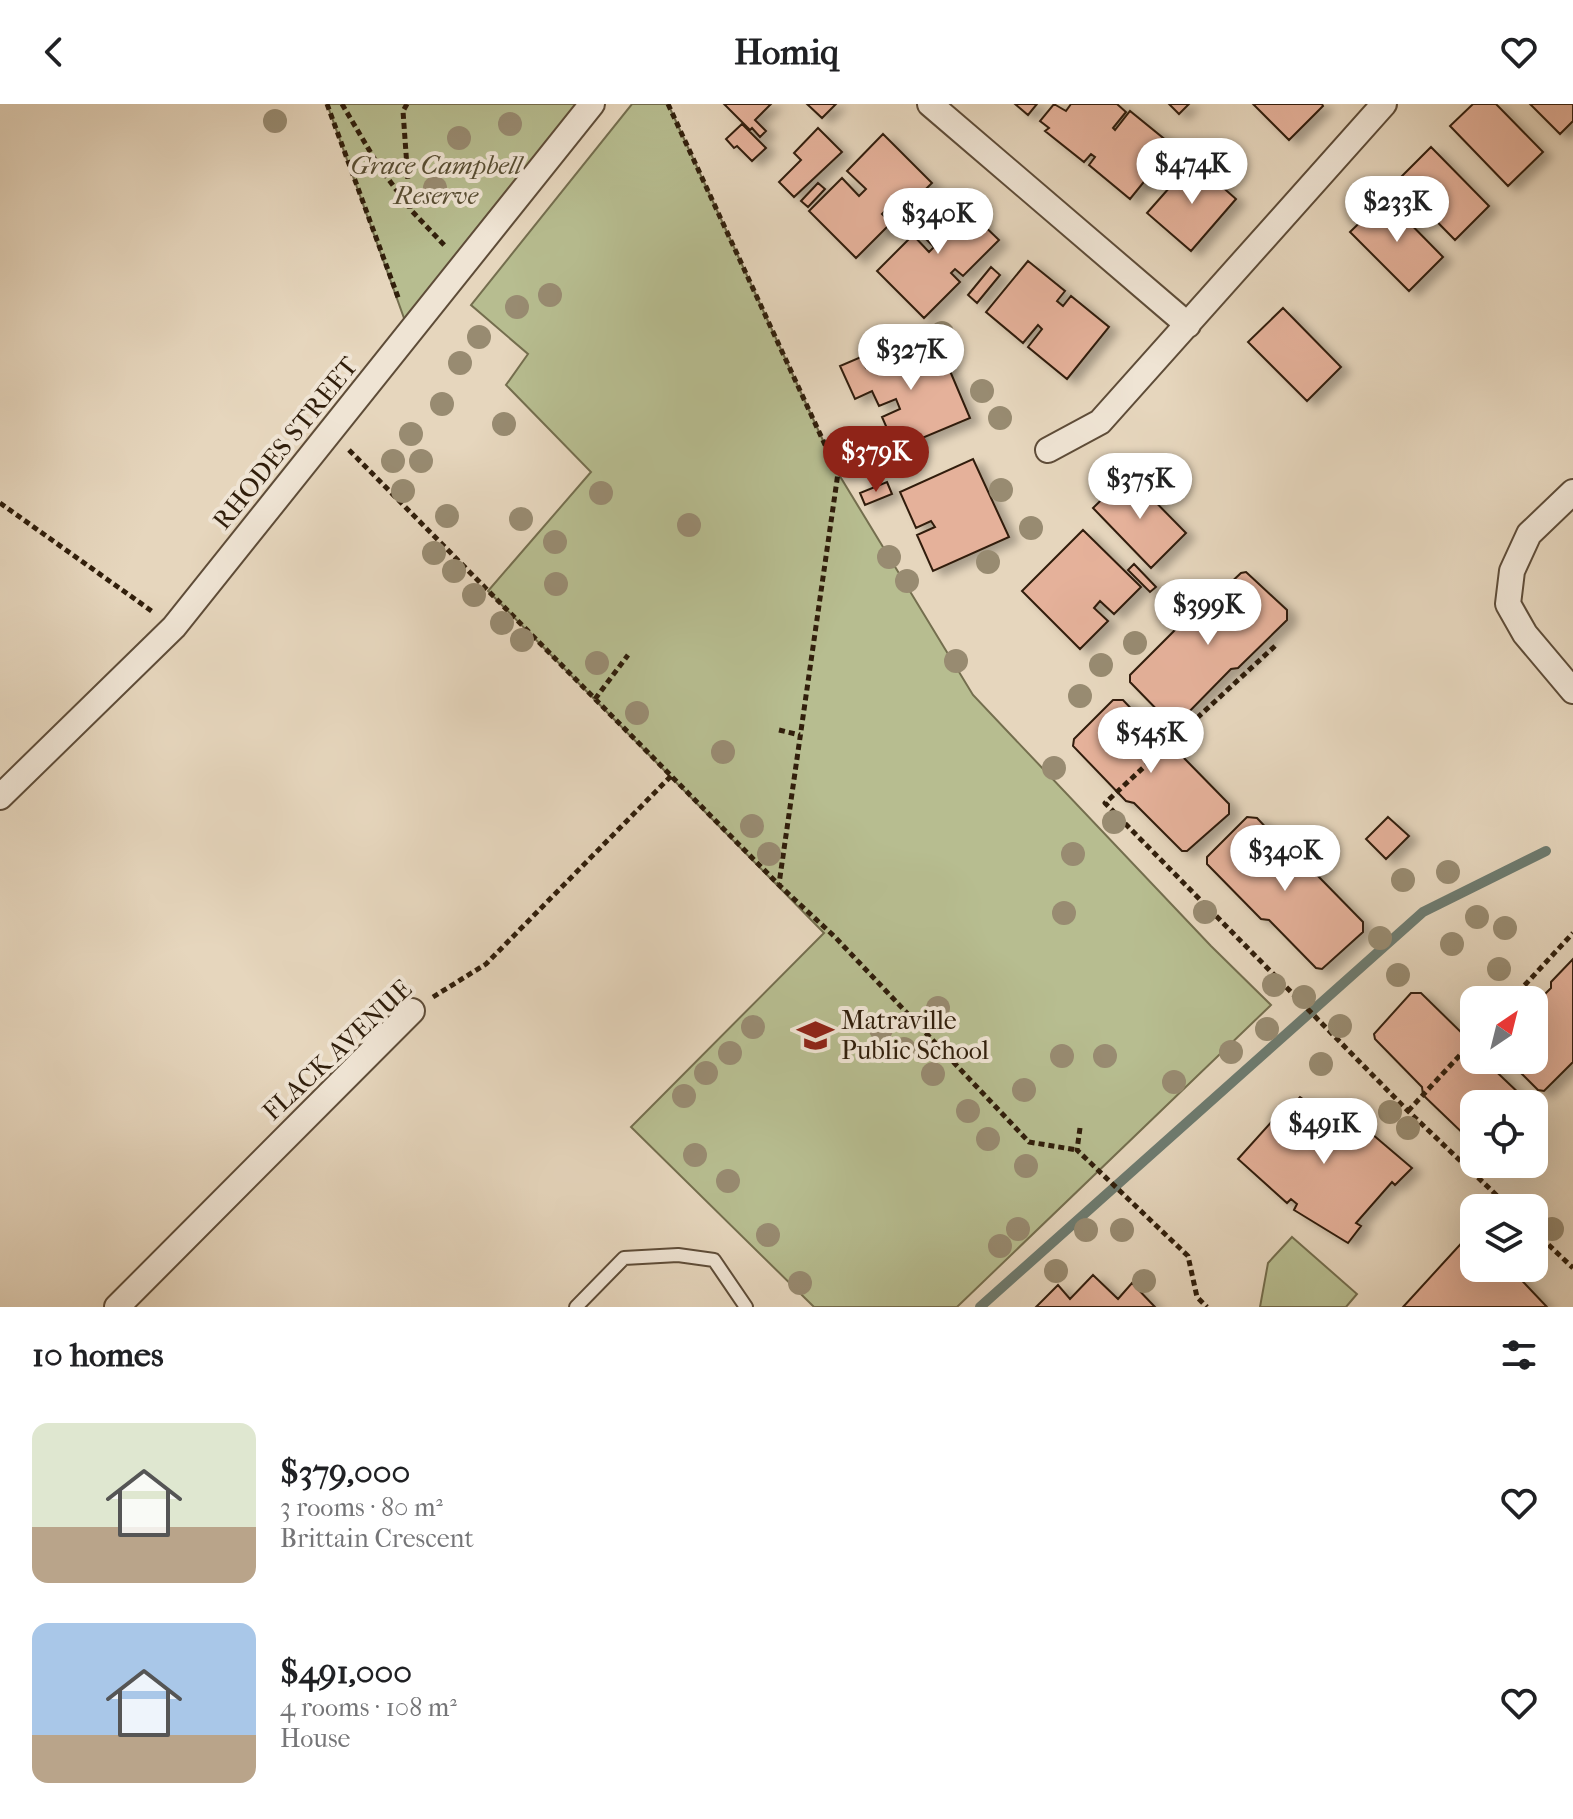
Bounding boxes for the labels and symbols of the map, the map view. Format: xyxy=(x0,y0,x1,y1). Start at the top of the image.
pin: $474K xyxy=(1136,138,1248,206)
park label: Grace Campbell Reserve xyxy=(351,150,524,211)
pin: $233K xyxy=(1341,176,1453,244)
pin: $340K xyxy=(882,188,994,256)
pin: $327K xyxy=(855,324,967,392)
street label: RHODES STREET xyxy=(206,351,365,536)
pin: $379K xyxy=(820,426,932,494)
pin: $375K xyxy=(1084,453,1196,521)
pin: $399K xyxy=(1152,579,1264,647)
pin: $545K xyxy=(1095,707,1207,775)
pin: $340K xyxy=(1229,825,1341,893)
street label: FLACK AVENUE xyxy=(256,973,418,1127)
north arrow xyxy=(1460,986,1548,1074)
place label: Matraville Public School xyxy=(841,1005,989,1066)
school or university icon: Matraville Public School xyxy=(796,1016,834,1054)
pin: $491K xyxy=(1268,1098,1380,1166)

